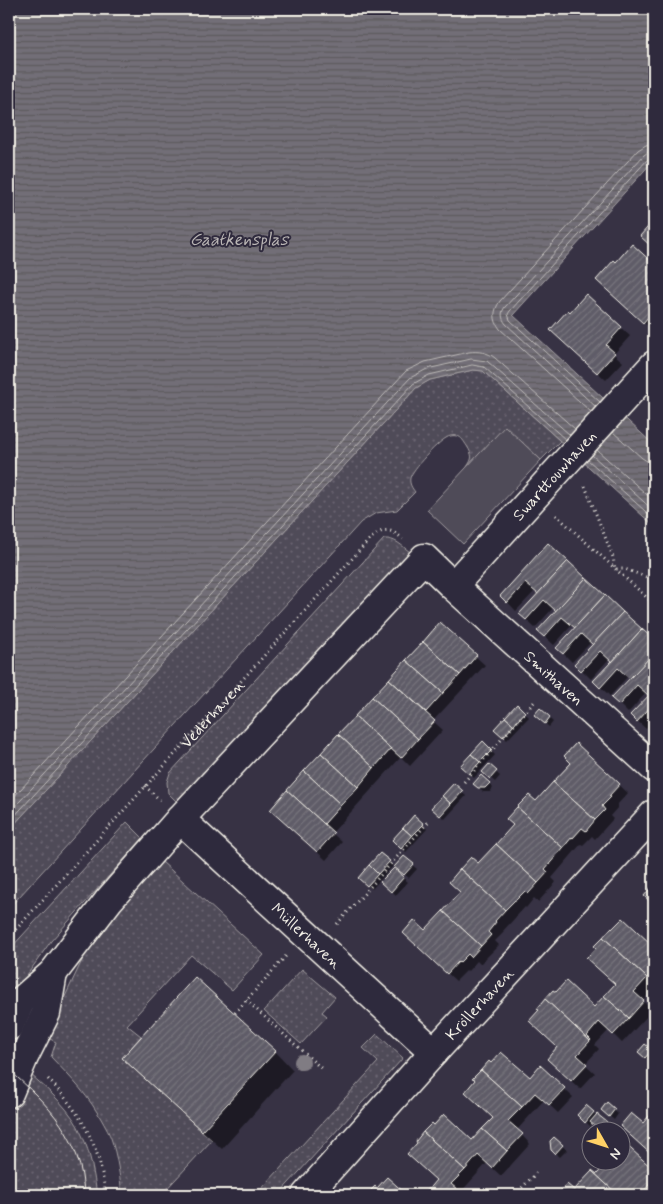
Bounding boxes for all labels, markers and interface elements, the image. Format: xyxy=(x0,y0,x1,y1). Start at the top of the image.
water label: Gaatkensplas xyxy=(190,228,290,252)
street label: Swarttouwhaven xyxy=(509,426,602,526)
street label: Smithaven xyxy=(519,646,587,711)
street label: Vederhaven xyxy=(176,675,250,753)
street label: Müllerhaven xyxy=(266,899,346,974)
street label: Kröllerhaven xyxy=(441,963,519,1045)
north arrow xyxy=(580,1122,630,1172)
text: N xyxy=(605,1144,625,1163)

